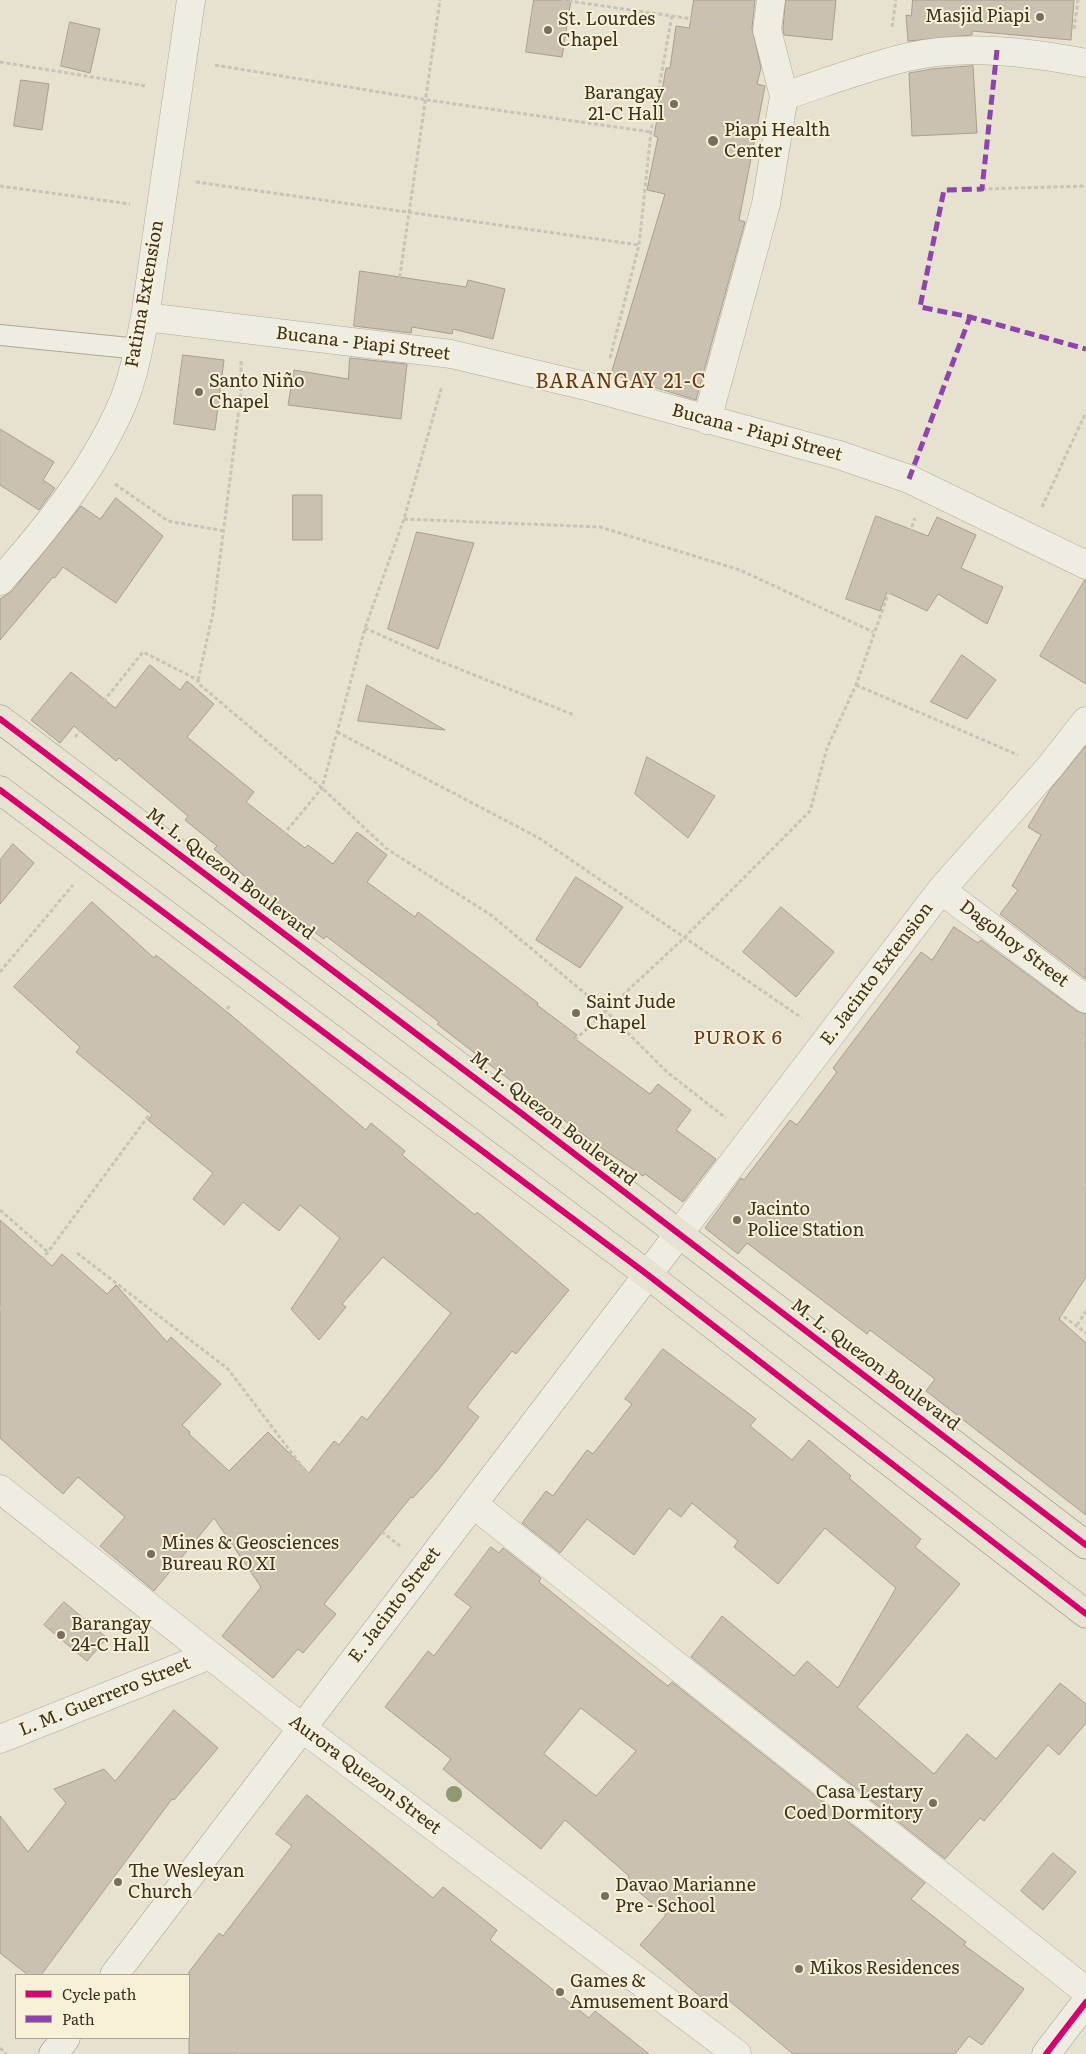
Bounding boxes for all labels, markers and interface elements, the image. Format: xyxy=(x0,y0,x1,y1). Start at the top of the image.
place label: Masjid Piapi xyxy=(925,6,1030,28)
place label: St. Lourdes Chapel xyxy=(558,9,655,52)
marker: Masjid Piapi xyxy=(1034,11,1046,23)
marker: St. Lourdes Chapel xyxy=(542,24,554,36)
place label: Barangay 21-C Hall xyxy=(584,83,664,126)
marker: Barangay 21-C Hall xyxy=(668,98,680,110)
place label: Piapi Health Center xyxy=(724,120,830,162)
marker: Piapi Health Center xyxy=(706,134,720,148)
street label: Fatima Extension xyxy=(121,218,169,370)
street label: Bucana - Piapi Street xyxy=(275,323,451,365)
district label: BARANGAY 21-C xyxy=(534,370,708,394)
place label: Santo Niño Chapel xyxy=(209,371,305,414)
marker: Santo Niño Chapel xyxy=(193,386,205,398)
street label: Bucana - Piapi Street xyxy=(669,400,845,466)
street label: M. L. Quezon Boulevard xyxy=(141,804,319,944)
street label: Dagohoy Street xyxy=(955,896,1073,992)
street label: E. Jacinto Extension xyxy=(816,898,938,1050)
place label: Saint Jude Chapel xyxy=(586,992,676,1034)
marker: Saint Jude Chapel xyxy=(570,1007,582,1019)
district label: PUROK 6 xyxy=(692,1027,784,1049)
street label: M. L. Quezon Boulevard xyxy=(465,1047,641,1191)
place label: Jacinto Police Station xyxy=(747,1199,864,1242)
marker: Jacinto Police Station xyxy=(731,1214,743,1226)
street label: M. L. Quezon Boulevard xyxy=(786,1295,964,1435)
place label: Mines & Geosciences Bureau RO XI xyxy=(161,1533,339,1576)
street label: E. Jacinto Street xyxy=(345,1543,445,1667)
marker: Mines & Geosciences Bureau RO XI xyxy=(145,1548,157,1560)
place label: Barangay 24-C Hall xyxy=(71,1614,151,1656)
marker: Barangay 24-C Hall xyxy=(55,1629,67,1641)
street label: L. M. Guerrero Street xyxy=(16,1653,194,1741)
street label: Aurora Quezon Street xyxy=(285,1711,445,1839)
place label: Casa Lestary Coed Dormitory xyxy=(784,1782,923,1825)
marker: Casa Lestary Coed Dormitory xyxy=(927,1797,939,1809)
place label: The Wesleyan Church xyxy=(128,1861,245,1904)
place label: Davao Marianne Pre - School xyxy=(615,1875,756,1918)
marker: The Wesleyan Church xyxy=(112,1876,124,1888)
marker: Davao Marianne Pre - School xyxy=(599,1890,611,1902)
place label: Mikos Residences xyxy=(809,1958,959,1980)
marker: Mikos Residences xyxy=(793,1963,805,1975)
place label: Games & Amusement Board xyxy=(570,1971,729,2014)
legend xyxy=(15,1974,190,2039)
text: Cycle path xyxy=(62,1982,136,2005)
marker: Games & Amusement Board xyxy=(554,1986,566,1998)
text: Path xyxy=(62,2007,95,2030)

